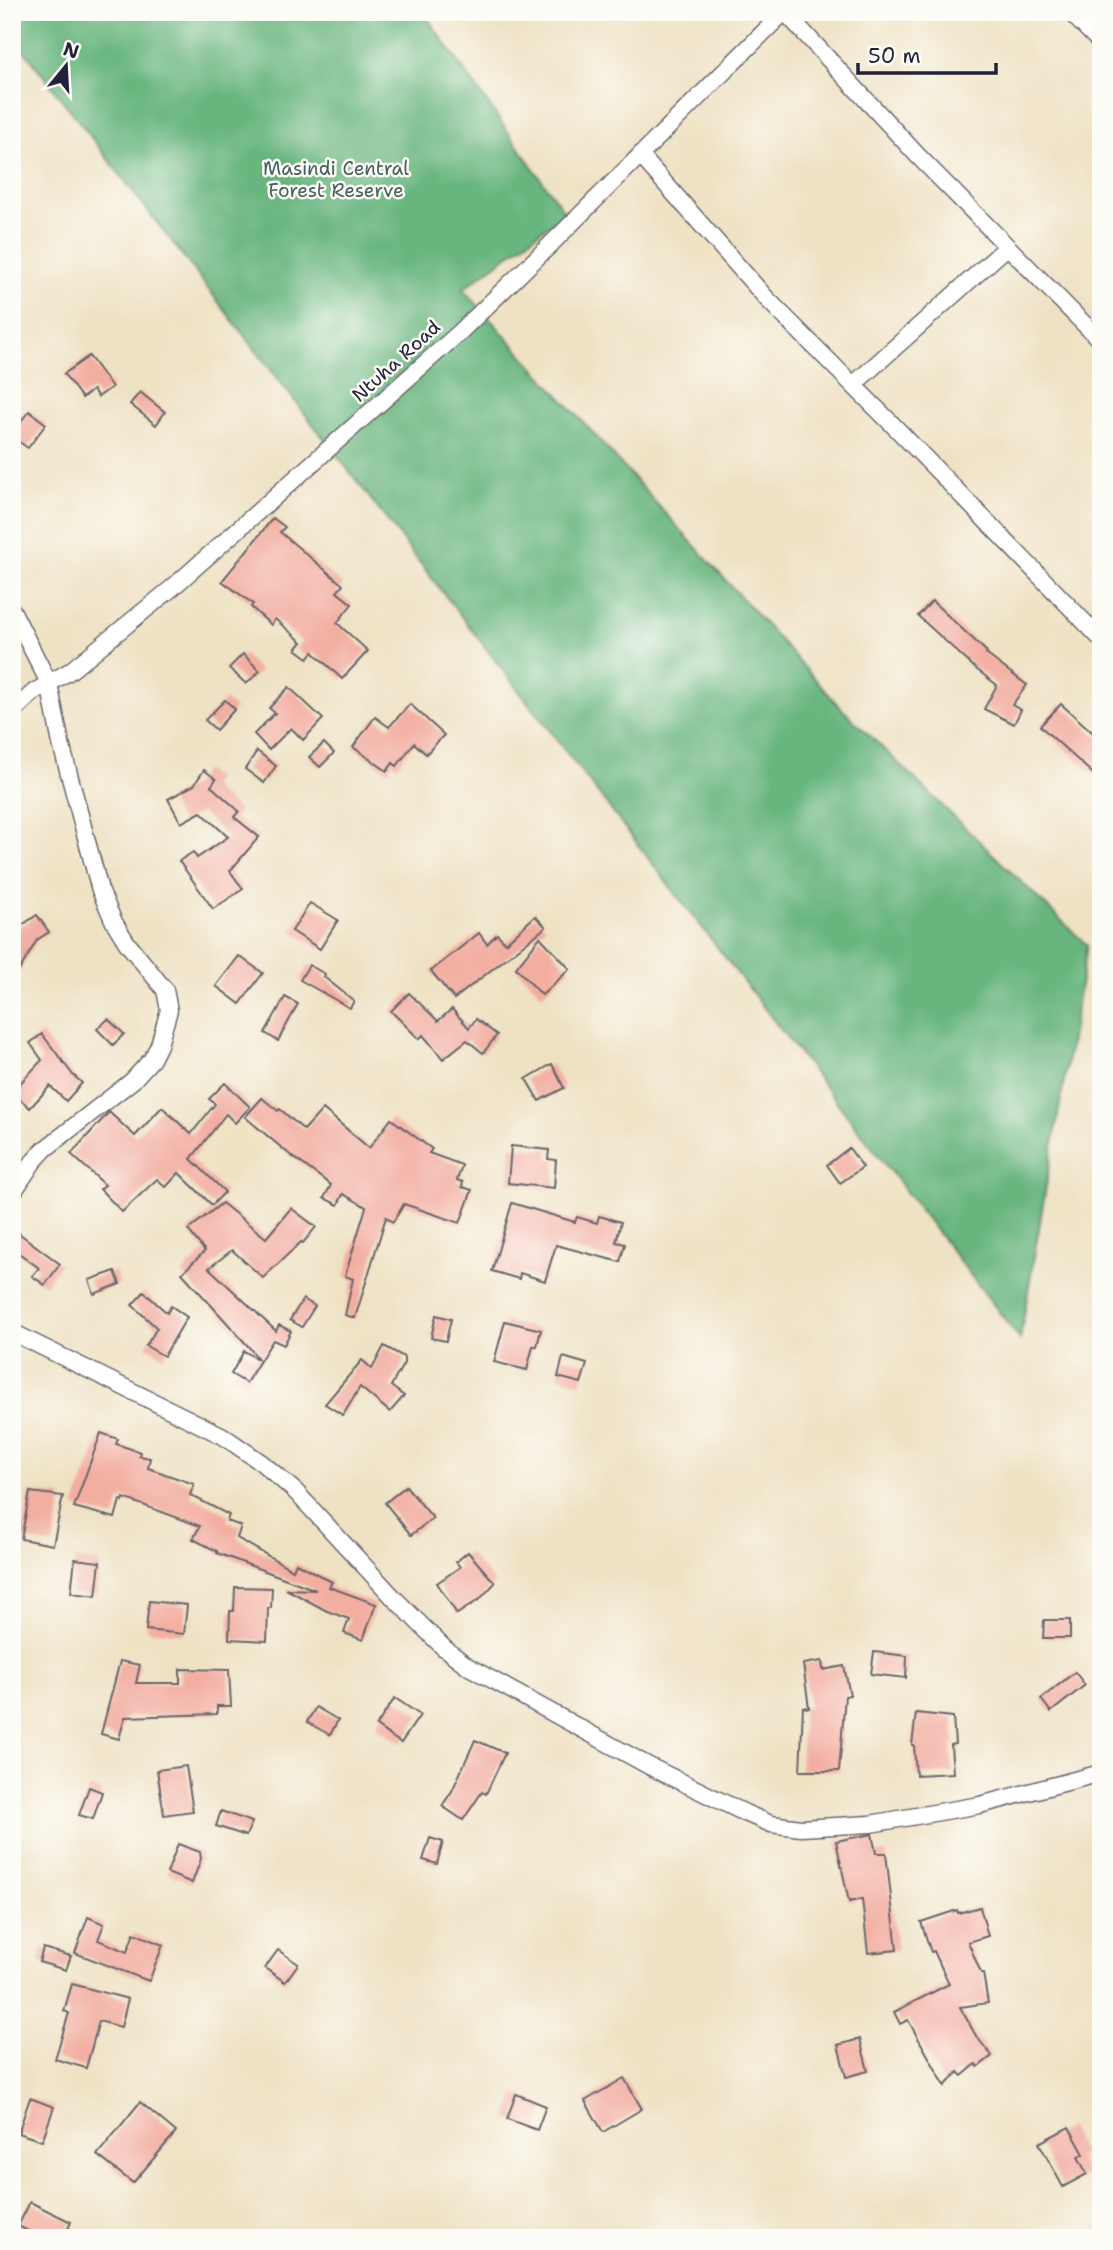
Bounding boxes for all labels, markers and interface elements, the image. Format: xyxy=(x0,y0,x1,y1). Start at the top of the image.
north arrow xyxy=(32,32,102,102)
scale bar xyxy=(858,32,996,76)
text: N xyxy=(60,36,82,65)
text: 50 m xyxy=(868,42,921,70)
park label: Masindi Central Forest Reserve xyxy=(263,156,409,203)
street label: Ntuha Road xyxy=(346,315,446,407)

